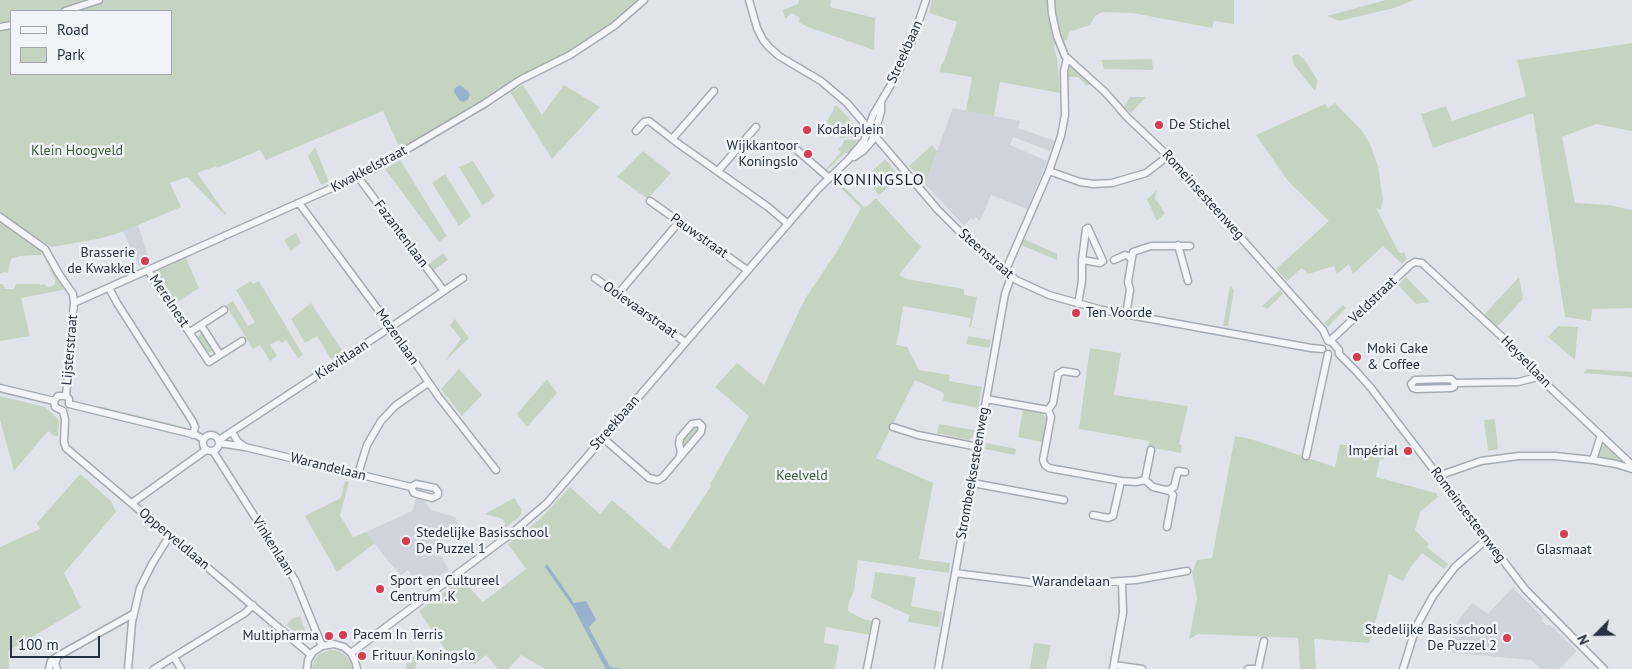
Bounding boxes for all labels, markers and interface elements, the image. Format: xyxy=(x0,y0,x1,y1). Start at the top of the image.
legend xyxy=(10,10,172,75)
street label: Streekbaan xyxy=(884,18,926,86)
text: Road xyxy=(57,20,89,39)
text: Park xyxy=(57,45,85,64)
place label: De Stichel xyxy=(1169,117,1230,133)
marker: De Stichel xyxy=(1153,119,1165,131)
place label: Kodakplein xyxy=(817,122,884,138)
marker: Kodakplein xyxy=(801,124,813,136)
place label: Wijkkantoor Koningslo xyxy=(727,138,798,170)
street label: Kwakkelstraat xyxy=(328,142,410,196)
park label: Klein Hoogveld xyxy=(31,143,123,159)
street label: Romeinsesteenweg xyxy=(1158,147,1248,243)
marker: Wijkkantoor Koningslo xyxy=(802,148,814,160)
district label: KONINGSLO xyxy=(832,170,926,190)
street label: Fazantenlaan xyxy=(370,197,432,271)
street label: Pauwstraat xyxy=(667,210,731,262)
street label: Steenstraat xyxy=(955,225,1017,283)
place label: Brasserie de Kwakkel xyxy=(67,245,135,278)
marker: Brasserie de Kwakkel xyxy=(139,255,151,267)
street label: Merelnest xyxy=(145,272,193,330)
street label: Veldstraat xyxy=(1346,273,1400,327)
street label: Ooievaarstraat xyxy=(600,278,680,342)
place label: Ten Voorde xyxy=(1086,305,1152,321)
street label: Mezenlaan xyxy=(372,306,422,368)
marker: Ten Voorde xyxy=(1070,307,1082,319)
street label: Lijsterstraat xyxy=(59,314,81,386)
street label: Heysellaan xyxy=(1497,333,1555,391)
street label: Kievitlaan xyxy=(312,337,372,383)
place label: Moki Cake & Coffee xyxy=(1367,341,1428,374)
marker: Moki Cake & Coffee xyxy=(1351,351,1363,363)
street label: Streekbaan xyxy=(587,392,643,454)
street label: Strombeeksesteenweg xyxy=(953,406,993,540)
place label: Impérial xyxy=(1348,443,1398,459)
marker: Impérial xyxy=(1402,445,1414,457)
street label: Warandelaan xyxy=(288,449,368,485)
street label: Romeinsesteenweg xyxy=(1427,464,1509,566)
park label: Keelveld xyxy=(776,468,828,484)
street label: Opperveldlaan xyxy=(135,504,213,574)
street label: Vinkenlaan xyxy=(248,513,298,579)
place label: Stedelijke Basisschool De Puzzel 1 xyxy=(416,525,548,558)
marker: Glasmaat xyxy=(1558,528,1570,540)
marker: Stedelijke Basisschool De Puzzel 1 xyxy=(400,535,412,547)
place label: Glasmaat xyxy=(1536,542,1592,558)
place label: Sport en Cultureel Centrum .K xyxy=(390,573,499,606)
street label: Warandelaan xyxy=(1032,574,1110,590)
marker: Sport en Cultureel Centrum .K xyxy=(374,583,386,595)
north arrow xyxy=(1572,609,1622,659)
place label: Stedelijke Basisschool De Puzzel 2 xyxy=(1365,622,1497,654)
scale bar xyxy=(12,626,102,658)
place label: Pacem In Terris xyxy=(353,627,443,643)
place label: Multipharma xyxy=(243,628,319,644)
marker: Pacem In Terris xyxy=(337,629,349,641)
marker: Multipharma xyxy=(323,630,335,642)
marker: Stedelijke Basisschool De Puzzel 2 xyxy=(1501,632,1513,644)
text: N xyxy=(1573,632,1593,648)
text: 100 m xyxy=(18,635,59,654)
place label: Frituur Koningslo xyxy=(372,648,476,664)
marker: Frituur Koningslo xyxy=(356,650,368,662)

